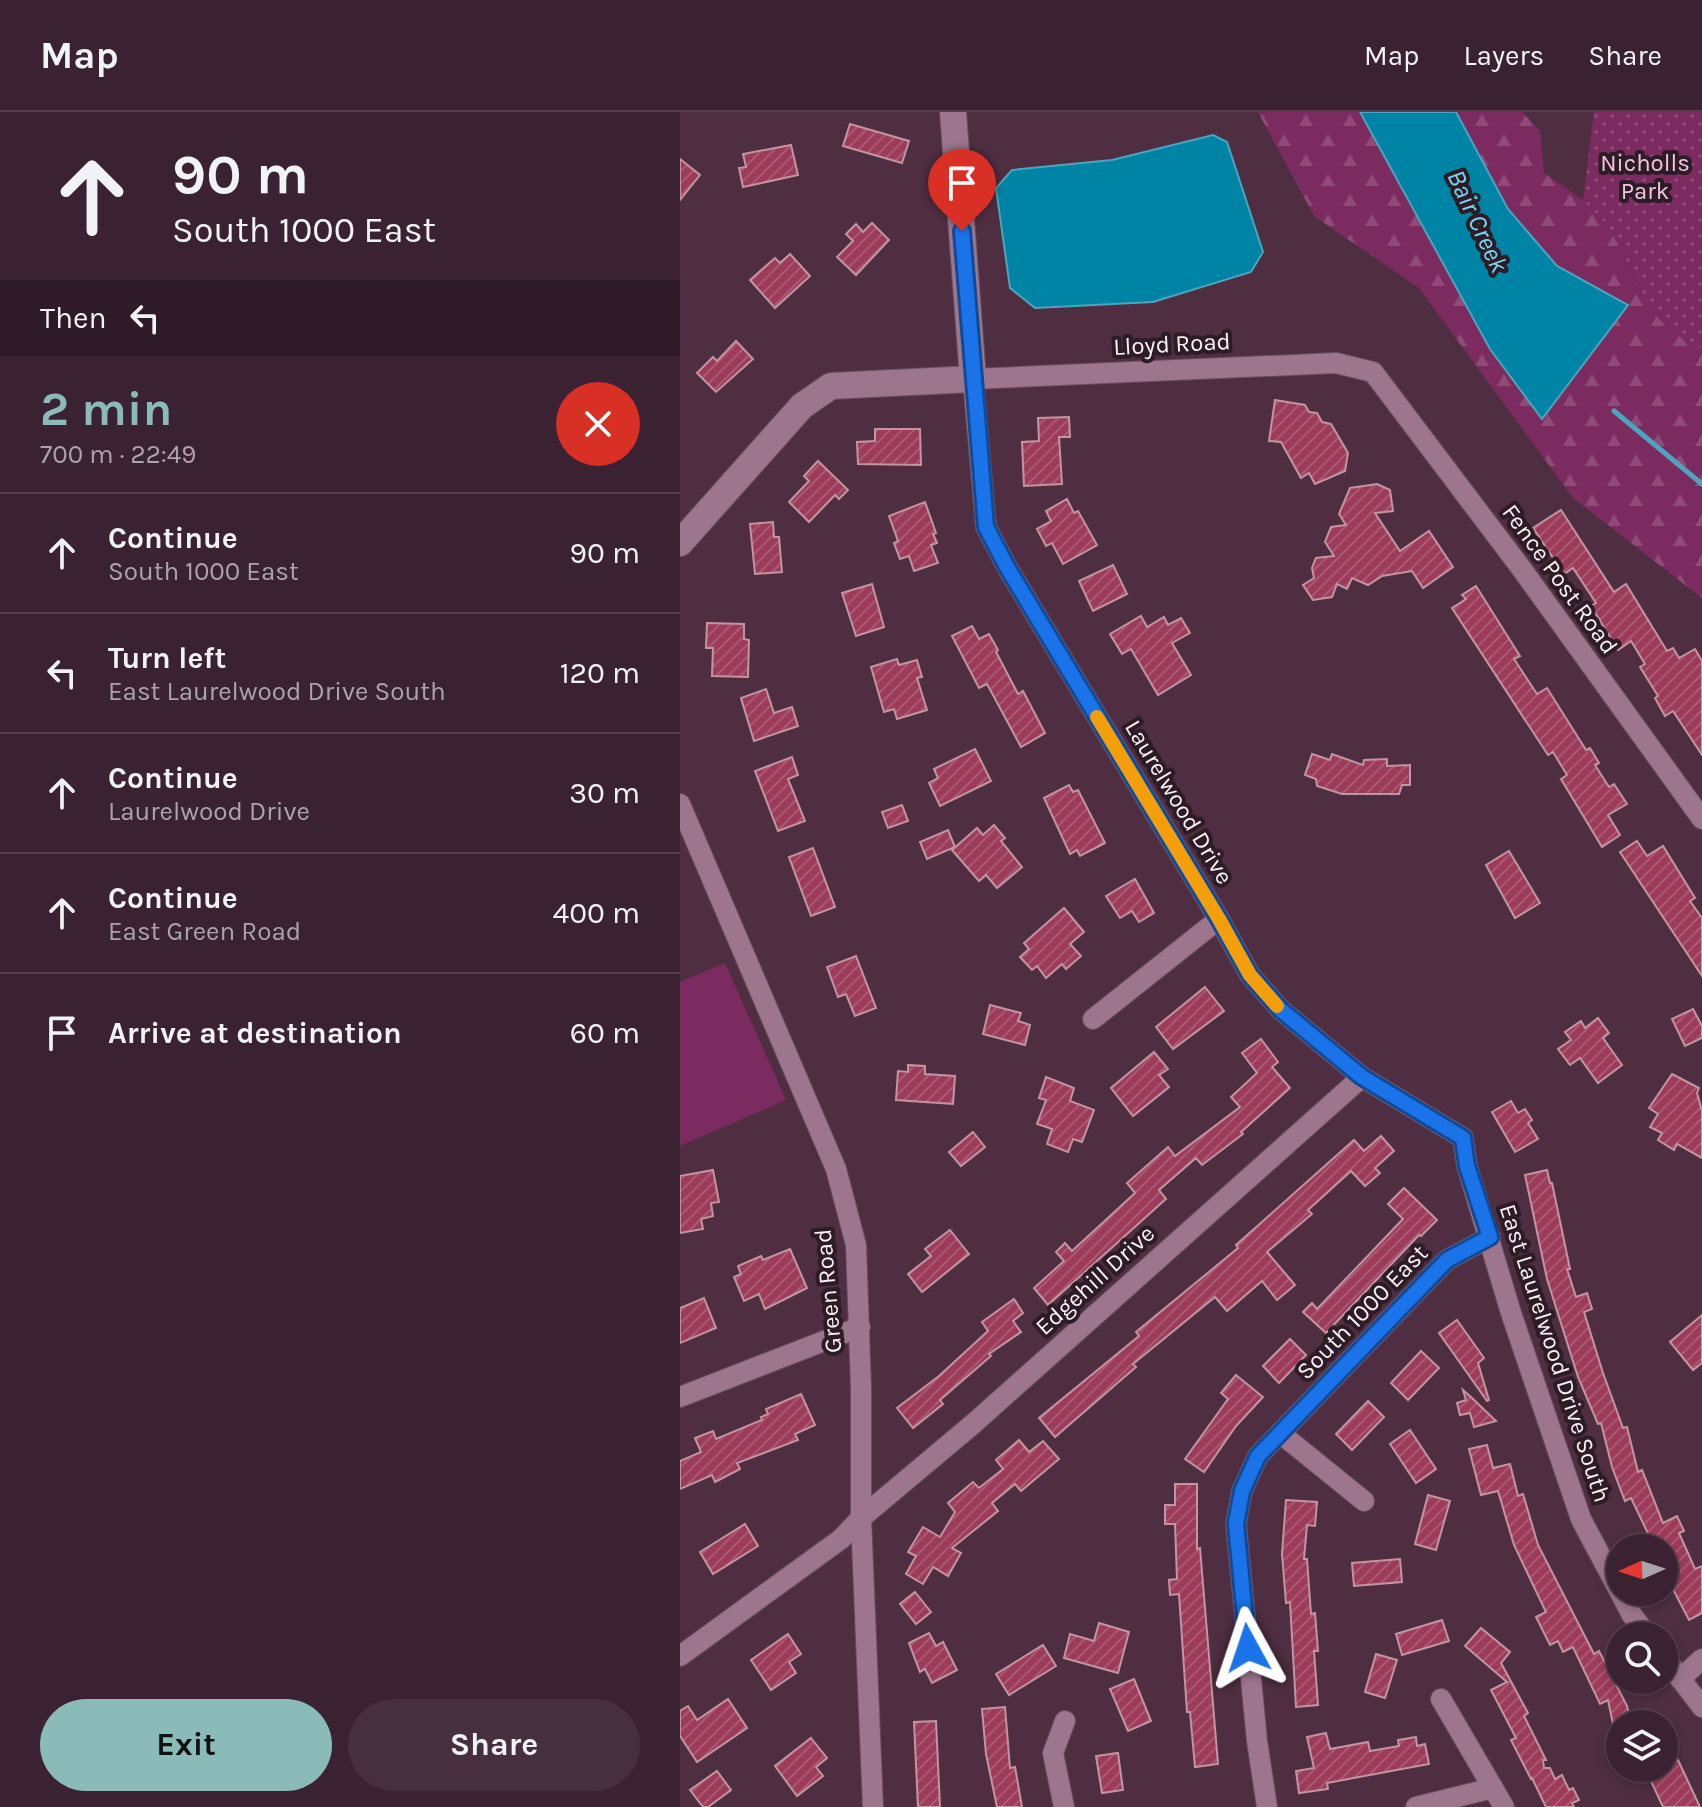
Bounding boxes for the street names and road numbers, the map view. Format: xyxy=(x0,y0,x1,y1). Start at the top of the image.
street label: Lloyd Road xyxy=(1113,327,1231,361)
street label: Fence Post Road xyxy=(1496,499,1624,659)
street label: Laurelwood Drive xyxy=(1119,715,1239,889)
street label: East Laurelwood Drive South xyxy=(1494,1200,1616,1506)
street label: Edgehill Drive xyxy=(1030,1219,1160,1341)
street label: Green Road xyxy=(809,1228,847,1354)
street label: South 1000 East xyxy=(1291,1239,1433,1385)

